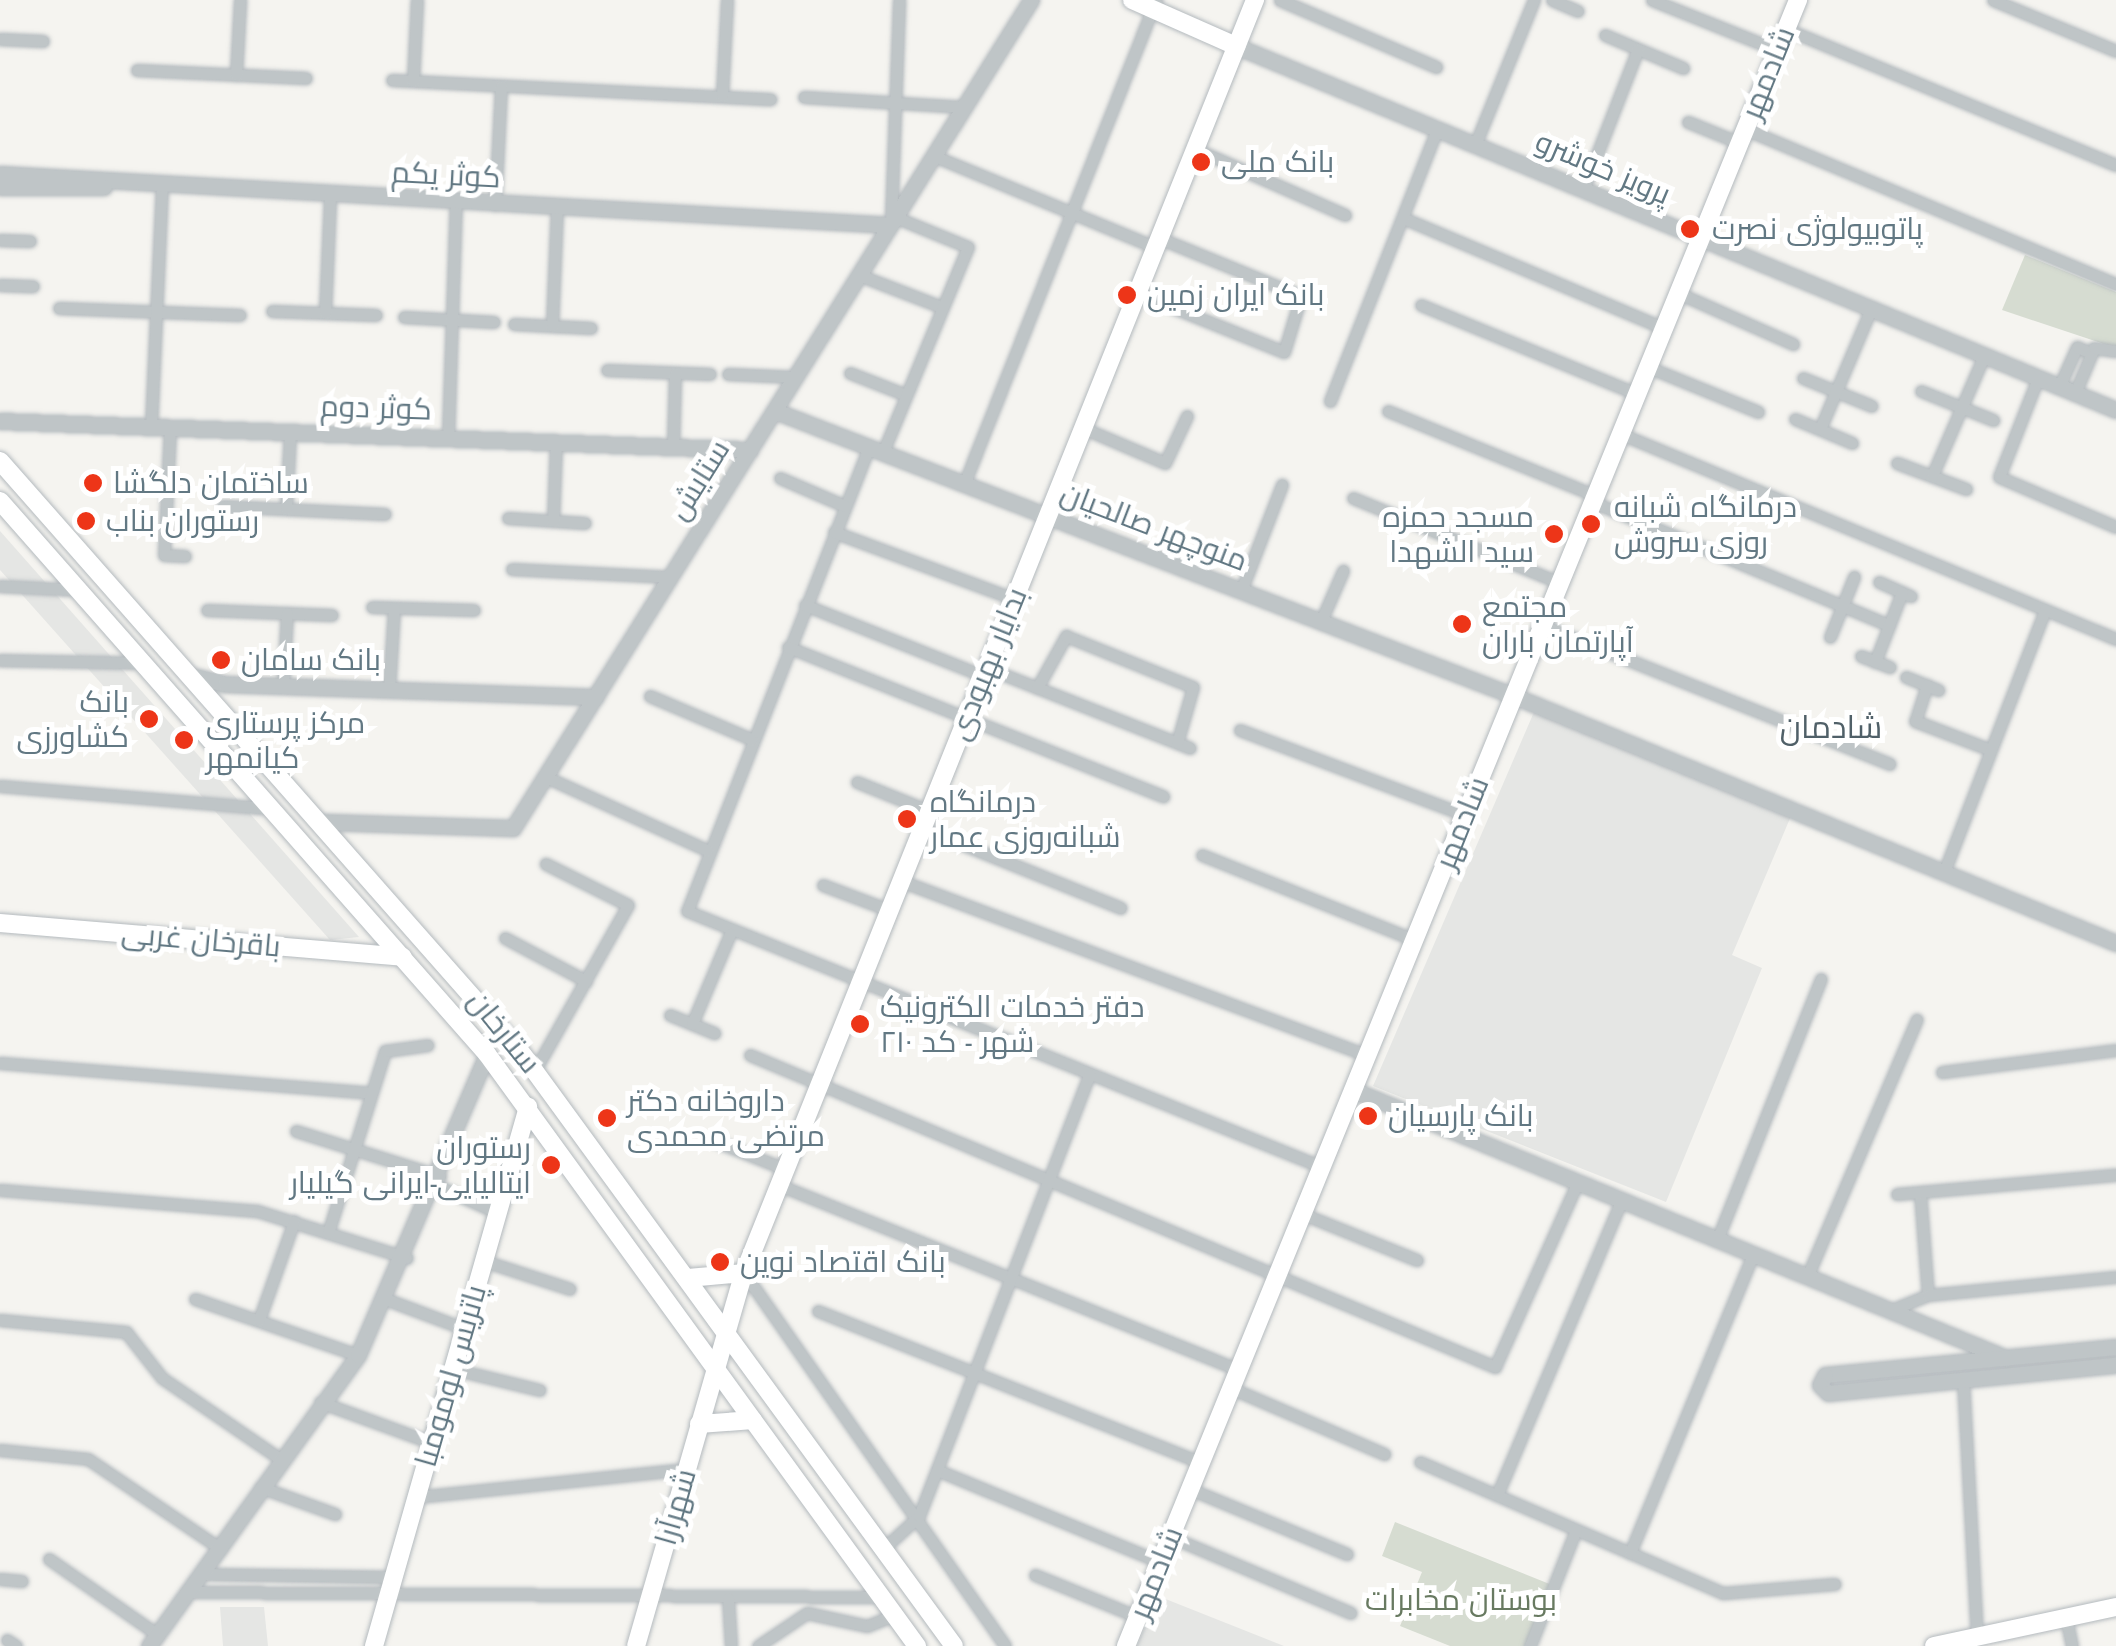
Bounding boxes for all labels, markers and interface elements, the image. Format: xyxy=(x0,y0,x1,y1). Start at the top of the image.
street label: شادمهر xyxy=(1733,22,1803,124)
street label: پرویز خوشرو xyxy=(1530,123,1676,213)
place label: بانک ملی xyxy=(1221,144,1334,180)
marker: بانک ملی xyxy=(1190,151,1212,173)
street label: کوثر یکم xyxy=(390,154,502,196)
place label: پاتوبیولوژی نصرت xyxy=(1712,211,1923,247)
marker: پاتوبیولوژی نصرت xyxy=(1677,216,1703,242)
place label: بانک ایران زمین xyxy=(1147,277,1324,313)
marker: بانک ایران زمین xyxy=(1116,284,1138,306)
street label: کوثر دوم xyxy=(320,388,432,428)
street label: ستایش xyxy=(660,433,738,527)
place label: ساختمان دلگشا xyxy=(113,465,309,501)
marker: ساختمان دلگشا xyxy=(82,472,104,494)
street label: منوچهر صالحیان xyxy=(1055,475,1253,579)
place label: درمانگاه شبانه روزی سروش xyxy=(1614,489,1797,560)
place label: مسجد حمزه سید الشهدا xyxy=(1382,499,1534,570)
place label: رستوران بناب xyxy=(106,503,259,539)
marker: رستوران بناب xyxy=(75,510,97,532)
marker: درمانگاه شبانه روزی سروش xyxy=(1578,511,1604,537)
marker: مسجد حمزه سید الشهدا xyxy=(1543,523,1565,545)
street label: بدایار بهبودی xyxy=(941,583,1035,745)
place label: مجتمع آپارتمان باران xyxy=(1482,589,1634,660)
marker: مجتمع آپارتمان باران xyxy=(1451,613,1473,635)
place label: بانک سامان xyxy=(241,642,381,678)
marker: بانک سامان xyxy=(210,649,232,671)
place label: بانک کشاورزی xyxy=(17,684,129,754)
place label: مرکز پرستاری کیانمهر xyxy=(206,705,365,776)
marker: بانک کشاورزی xyxy=(138,708,160,730)
district label: شادمان xyxy=(1780,708,1882,746)
marker: مرکز پرستاری کیانمهر xyxy=(171,727,197,753)
street label: شادمهر xyxy=(1427,772,1497,874)
place label: درمانگاه شبانه‌روزی عمار xyxy=(930,784,1121,854)
marker: درمانگاه شبانه‌روزی عمار xyxy=(894,806,920,832)
street label: باقرخان غربی xyxy=(120,915,282,965)
street label: ستارخان xyxy=(460,983,548,1081)
place label: دفتر خدمات الکترونیک شهر - کد ۲۱۰ xyxy=(880,989,1145,1060)
marker: دفتر خدمات الکترونیک شهر - کد ۲۱۰ xyxy=(849,1013,871,1035)
place label: داروخانه دکتر مرتضی محمدی xyxy=(627,1083,825,1154)
place label: بانک پارسیان xyxy=(1388,1098,1534,1134)
marker: بانک پارسیان xyxy=(1357,1105,1379,1127)
marker: داروخانه دکتر مرتضی محمدی xyxy=(596,1107,618,1129)
place label: رستوران ایتالیایی-ایرانی گیلیار xyxy=(290,1130,531,1200)
marker: رستوران ایتالیایی-ایرانی گیلیار xyxy=(540,1154,562,1176)
place label: بانک اقتصاد نوین xyxy=(740,1244,946,1280)
marker: بانک اقتصاد نوین xyxy=(709,1251,731,1273)
street label: پاتریس لومومبا xyxy=(408,1281,494,1471)
street label: شهرآرا xyxy=(648,1465,704,1549)
street label: شادمهر xyxy=(1121,1522,1191,1624)
park label: بوستان مخابرات xyxy=(1365,1582,1557,1618)

